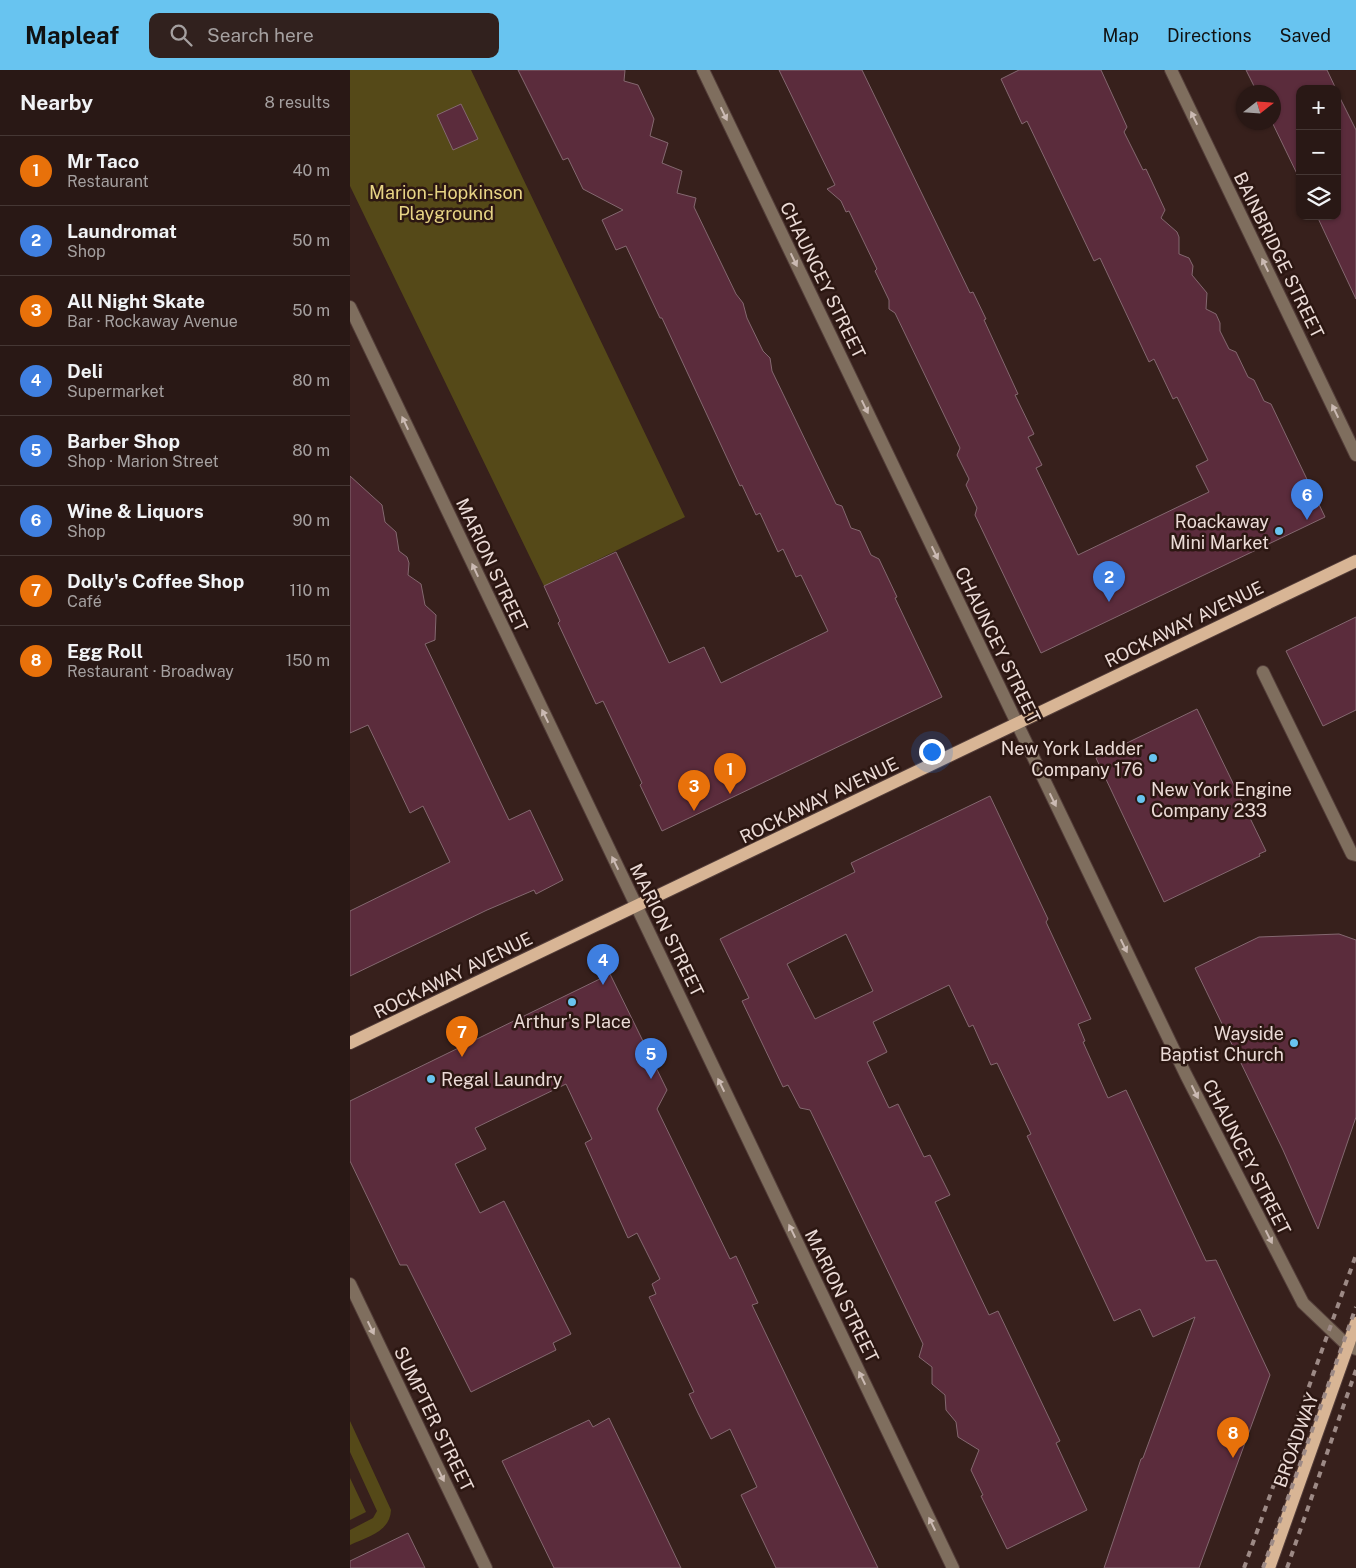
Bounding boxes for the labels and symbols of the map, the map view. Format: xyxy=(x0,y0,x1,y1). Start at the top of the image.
north arrow xyxy=(1236,85,1281,130)
one-way arrow xyxy=(720,107,728,121)
one-way arrow xyxy=(1190,111,1198,125)
street label: BAINBRIDGE STREET xyxy=(1230,169,1329,342)
park label: Marion-Hopkinson Playground xyxy=(369,182,523,224)
street label: CHAUNCEY STREET xyxy=(776,198,870,362)
one-way arrow xyxy=(790,253,798,268)
one-way arrow xyxy=(1260,258,1268,272)
one-way arrow xyxy=(861,400,869,414)
one-way arrow xyxy=(1331,404,1339,418)
one-way arrow xyxy=(401,416,409,430)
pin: 6 xyxy=(1291,479,1323,520)
street label: MARION STREET xyxy=(452,495,532,636)
place label: Roackaway Mini Market xyxy=(1170,511,1269,553)
marker: Roackaway Mini Market xyxy=(1273,525,1285,537)
one-way arrow xyxy=(931,546,939,561)
pin: 2 xyxy=(1093,561,1125,602)
one-way arrow xyxy=(471,563,479,577)
street label: CHAUNCEY STREET xyxy=(951,563,1045,727)
street label: ROCKAWAY AVENUE xyxy=(1101,576,1267,672)
one-way arrow xyxy=(541,709,549,723)
place label: New York Ladder Company 176 xyxy=(1001,738,1143,780)
your location xyxy=(919,739,945,765)
street label: ROCKAWAY AVENUE xyxy=(736,752,902,848)
marker: New York Ladder Company 176 xyxy=(1147,752,1159,764)
pin: 1 xyxy=(714,753,746,794)
pin: 3 xyxy=(678,770,710,811)
place label: New York Engine Company 233 xyxy=(1151,779,1292,821)
one-way arrow xyxy=(1049,793,1057,807)
marker: New York Engine Company 233 xyxy=(1135,793,1147,805)
one-way arrow xyxy=(611,856,619,870)
street label: MARION STREET xyxy=(626,860,708,1000)
street label: ROCKAWAY AVENUE xyxy=(370,927,536,1023)
one-way arrow xyxy=(1120,939,1128,953)
pin: 4 xyxy=(587,944,619,985)
marker: Arthur's Place xyxy=(566,996,578,1008)
place label: Arthur's Place xyxy=(513,1011,631,1032)
pin: 7 xyxy=(446,1016,478,1057)
place label: Wayside Baptist Church xyxy=(1160,1023,1284,1065)
marker: Wayside Baptist Church xyxy=(1288,1037,1300,1049)
pin: 5 xyxy=(635,1038,667,1079)
place label: Regal Laundry xyxy=(441,1069,563,1090)
marker: Regal Laundry xyxy=(425,1073,437,1085)
street label: CHAUNCEY STREET xyxy=(1199,1076,1295,1238)
one-way arrow xyxy=(717,1077,726,1092)
one-way arrow xyxy=(1191,1085,1199,1100)
one-way arrow xyxy=(787,1224,795,1238)
street label: MARION STREET xyxy=(801,1226,883,1366)
one-way arrow xyxy=(1265,1230,1273,1244)
one-way arrow xyxy=(367,1321,375,1335)
street label: SUMPTER STREET xyxy=(390,1343,478,1495)
one-way arrow xyxy=(858,1370,866,1385)
street label: BROADWAY xyxy=(1269,1390,1323,1490)
pin: 8 xyxy=(1217,1417,1249,1458)
one-way arrow xyxy=(437,1468,445,1482)
one-way arrow xyxy=(928,1517,936,1531)

